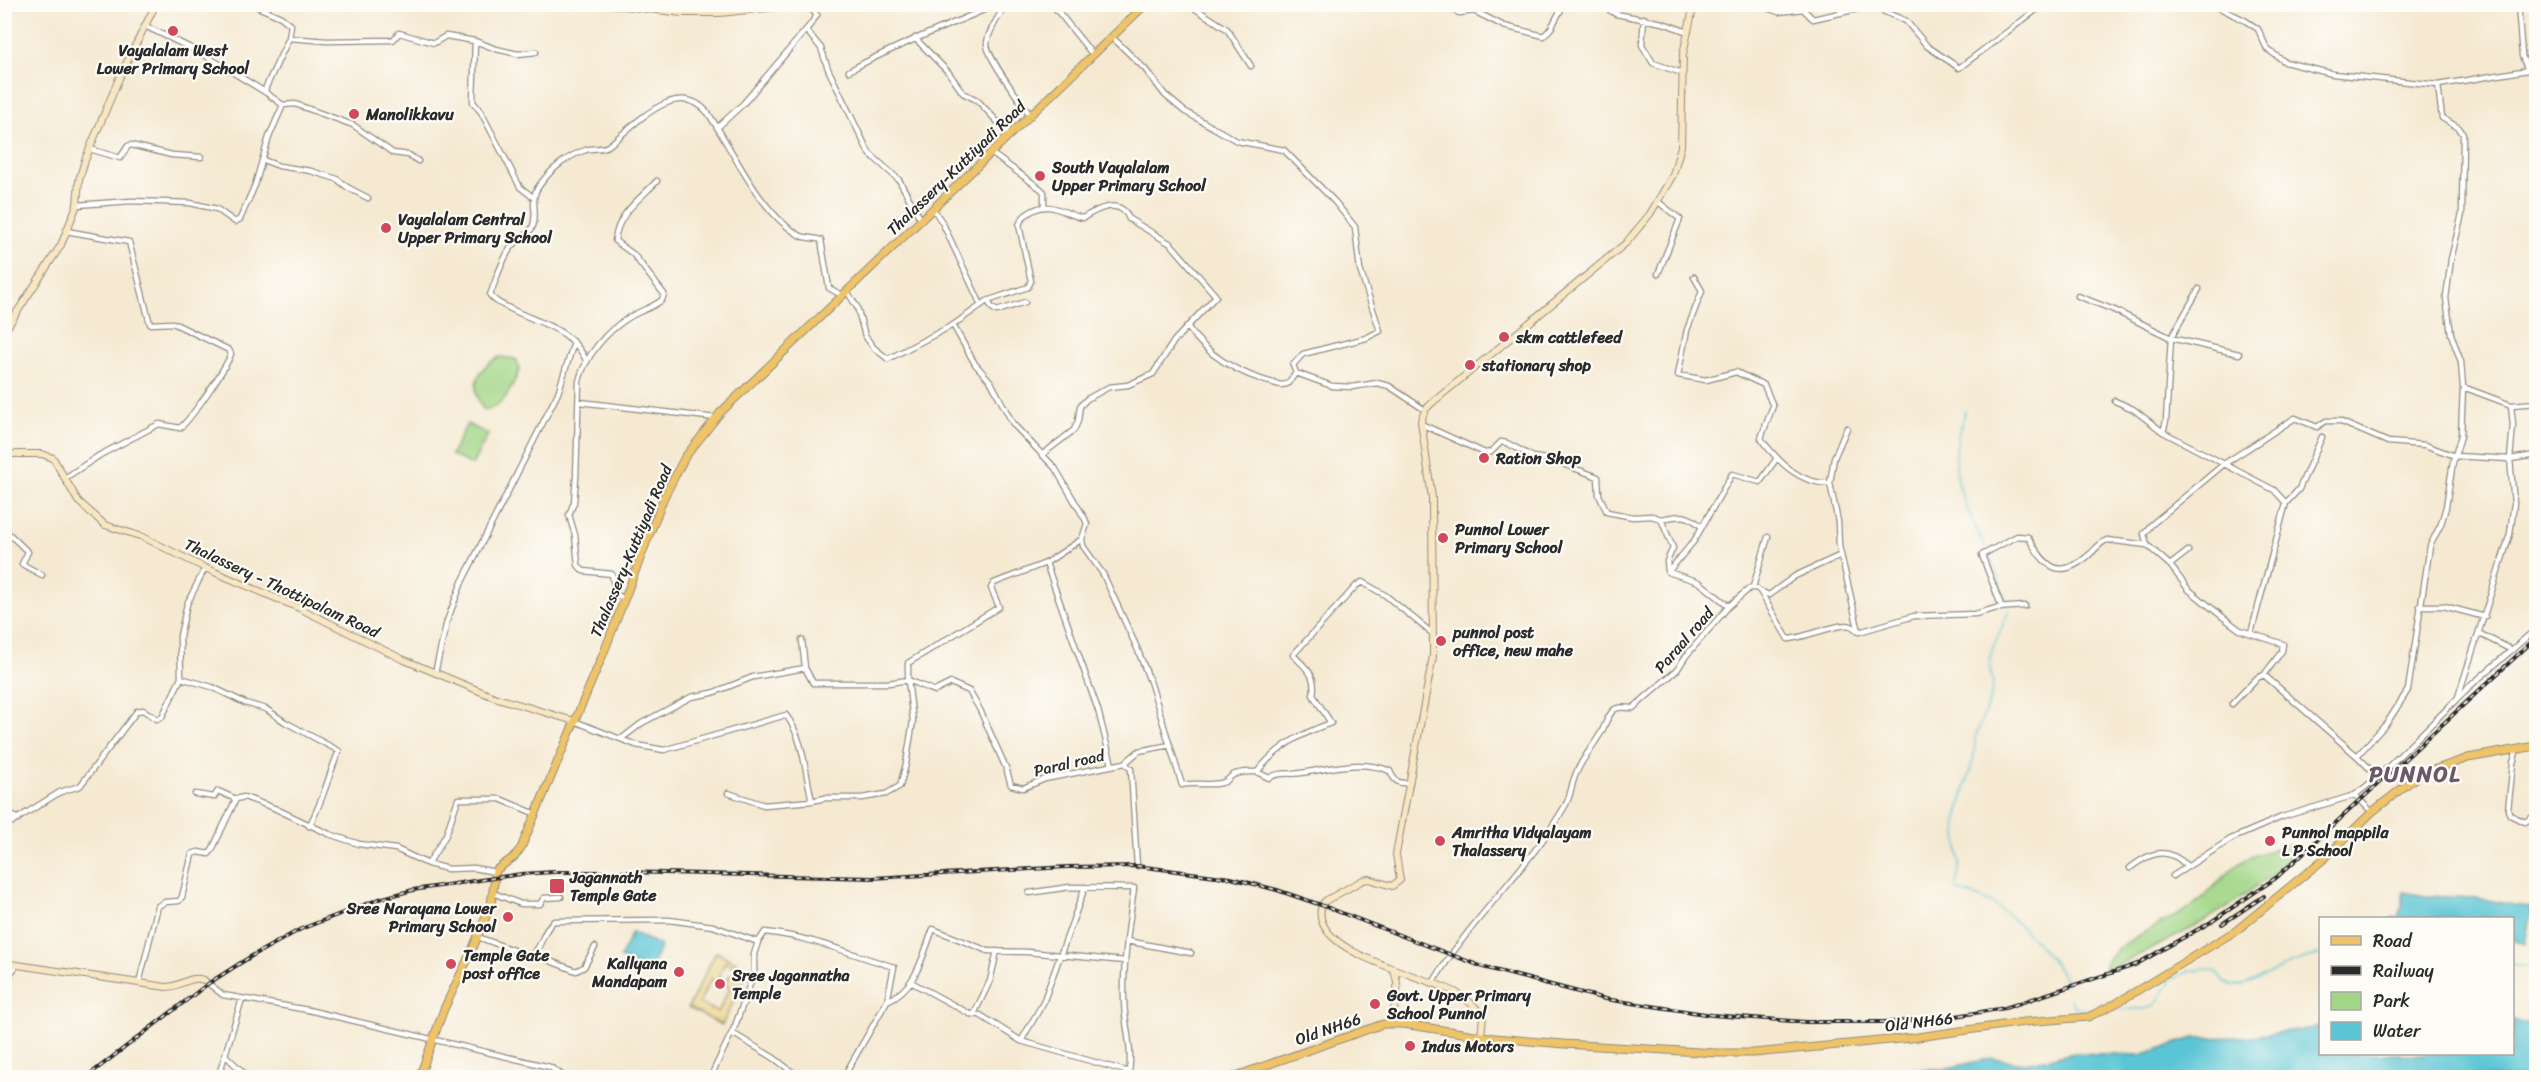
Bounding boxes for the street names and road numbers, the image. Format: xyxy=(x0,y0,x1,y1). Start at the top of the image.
street label: Thalassery-Kuttiyadi Road xyxy=(879,92,1034,243)
street label: Thalassery-Kuttiyadi Road xyxy=(581,459,681,642)
street label: Thalassery - Thottipalam Road xyxy=(179,530,386,647)
street label: Paraal road xyxy=(1647,599,1722,680)
street label: Paral road xyxy=(1031,740,1109,785)
street label: Old NH66 xyxy=(1883,1003,1955,1041)
street label: Old NH66 xyxy=(1291,1004,1365,1054)

